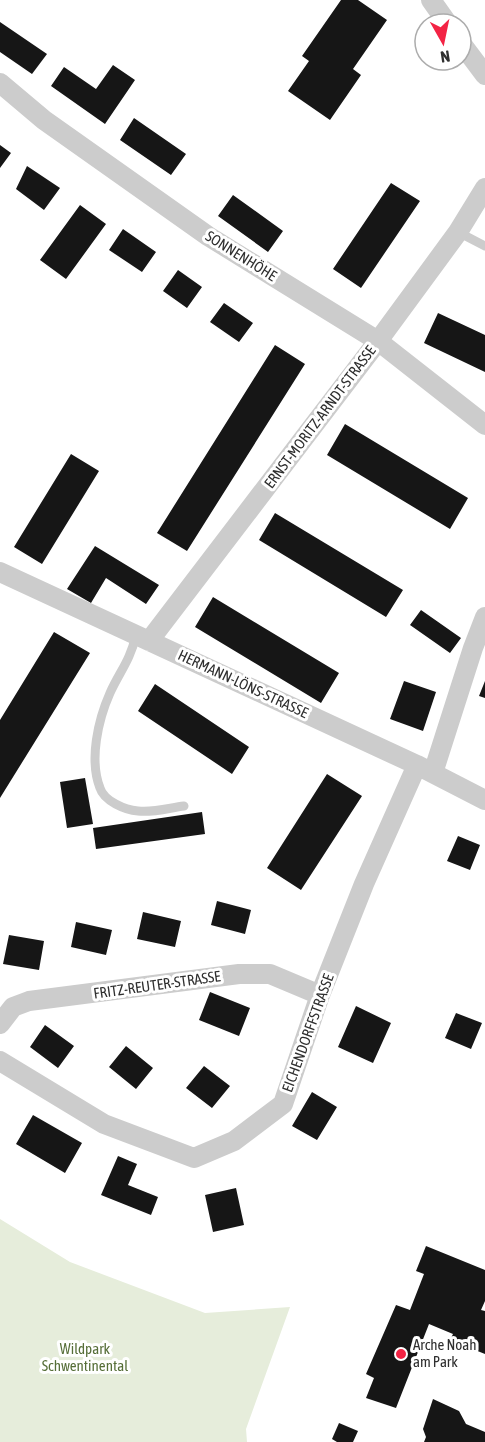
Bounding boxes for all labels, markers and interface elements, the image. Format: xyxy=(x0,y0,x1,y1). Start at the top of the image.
north arrow xyxy=(413,12,473,72)
text: N xyxy=(439,47,451,66)
street label: SONNENHÖHE xyxy=(203,227,280,284)
street label: ERNST-MORITZ-ARNDT-STRASSE xyxy=(260,342,379,491)
street label: HERMANN-LÖNS-STRASSE xyxy=(176,646,311,721)
street label: FRITZ-REUTER-STRASSE xyxy=(92,967,222,1002)
street label: EICHENDORFFSTRASSE xyxy=(278,971,337,1094)
place label: Arche Noah am Park xyxy=(413,1336,477,1370)
park label: Wildpark Schwentinental xyxy=(42,1340,128,1374)
marker: Arche Noah am Park xyxy=(394,1347,408,1361)

